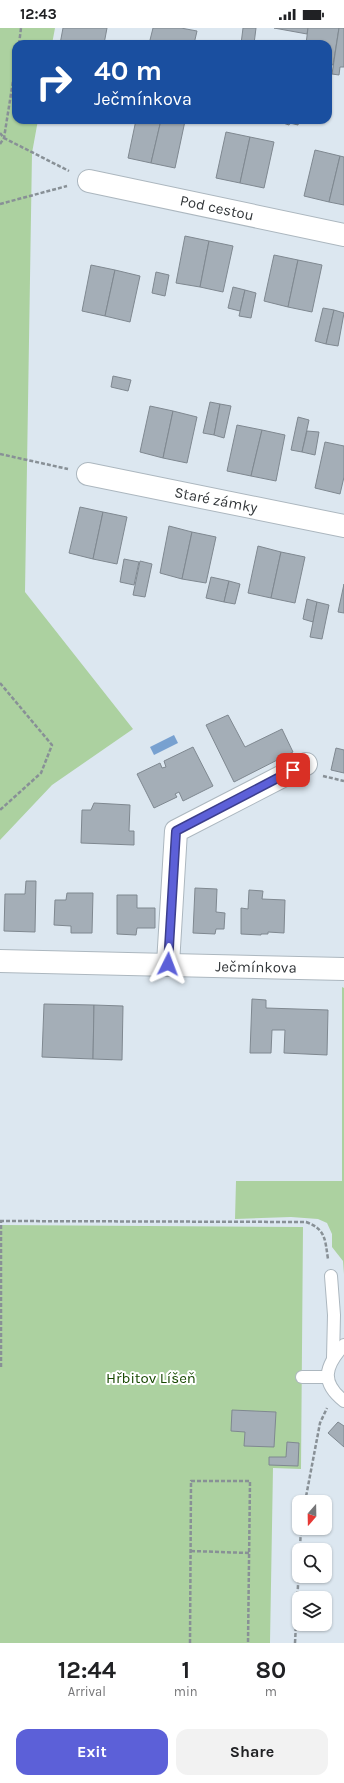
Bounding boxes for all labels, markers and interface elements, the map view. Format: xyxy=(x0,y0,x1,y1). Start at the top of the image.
text: 12:43 xyxy=(20,5,57,23)
text: 40 m xyxy=(94,54,162,87)
icon: right xyxy=(28,56,80,108)
text: Ječmínkova xyxy=(94,88,192,110)
street label: Pod cestou xyxy=(178,191,256,225)
street label: Staré zámky xyxy=(173,483,259,517)
pin xyxy=(276,753,310,787)
icon: arrive xyxy=(282,759,304,781)
position arrow xyxy=(147,943,189,985)
street label: Ječmínkova xyxy=(215,957,297,977)
park label: Hřbitov Líšeň xyxy=(106,1369,196,1387)
north arrow xyxy=(292,1495,332,1535)
map controls xyxy=(292,1495,332,1631)
button: search xyxy=(292,1543,332,1583)
button: layers xyxy=(292,1591,332,1631)
text: 12:44 xyxy=(58,1656,116,1684)
text: 1 xyxy=(181,1656,190,1684)
text: 80 xyxy=(255,1656,286,1684)
text: Arrival xyxy=(68,1684,106,1699)
text: min xyxy=(174,1684,198,1699)
text: m xyxy=(265,1684,277,1699)
button: Exit xyxy=(16,1729,168,1775)
button: Share xyxy=(176,1729,328,1775)

